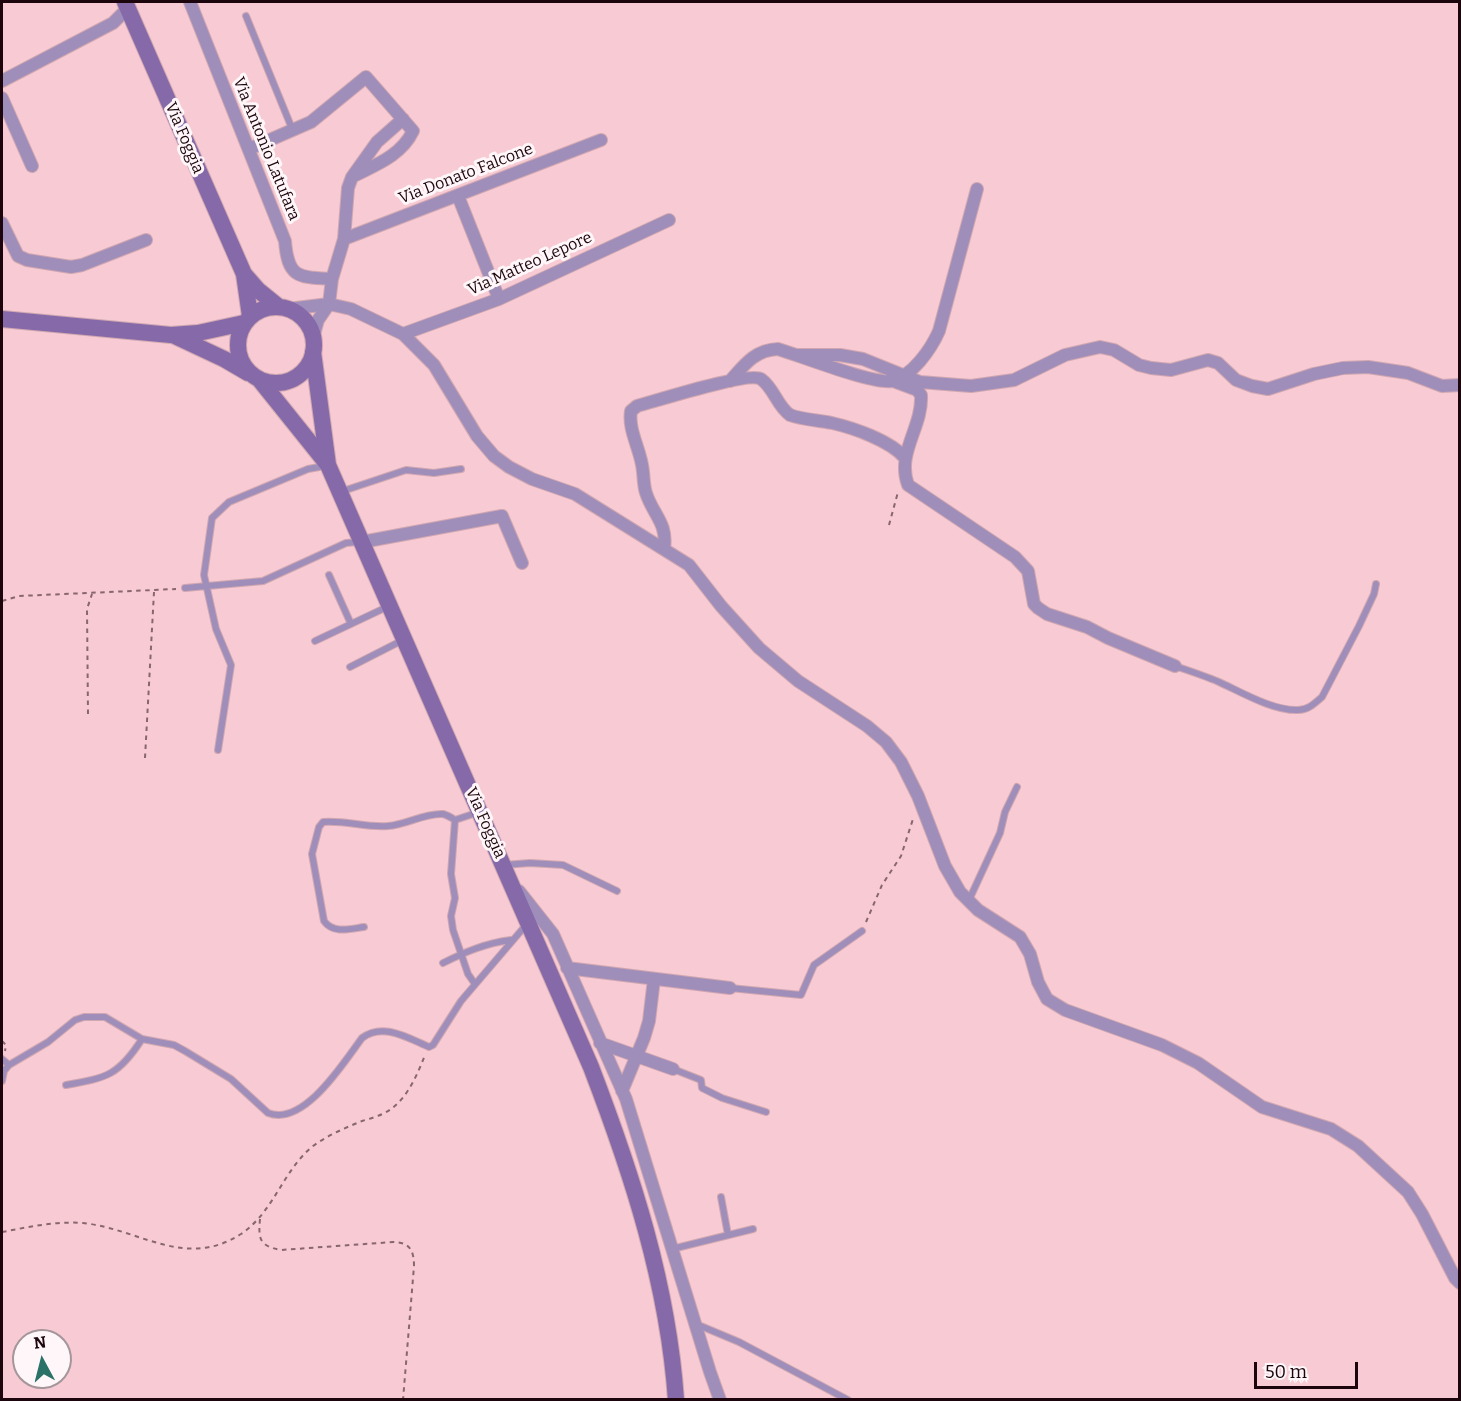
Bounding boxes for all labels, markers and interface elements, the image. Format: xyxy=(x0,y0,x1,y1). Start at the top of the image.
street label: Via Antonio Latufara xyxy=(228,75,304,223)
street label: Via Foggia xyxy=(160,100,208,176)
street label: Via Donato Falcone xyxy=(396,140,536,208)
street label: Via Matteo Lepore xyxy=(465,228,595,300)
street label: Via Foggia xyxy=(461,785,509,861)
north arrow xyxy=(12,1329,72,1389)
text: N xyxy=(33,1332,47,1353)
scale bar xyxy=(1257,1350,1360,1388)
text: 50 m xyxy=(1265,1361,1307,1383)

